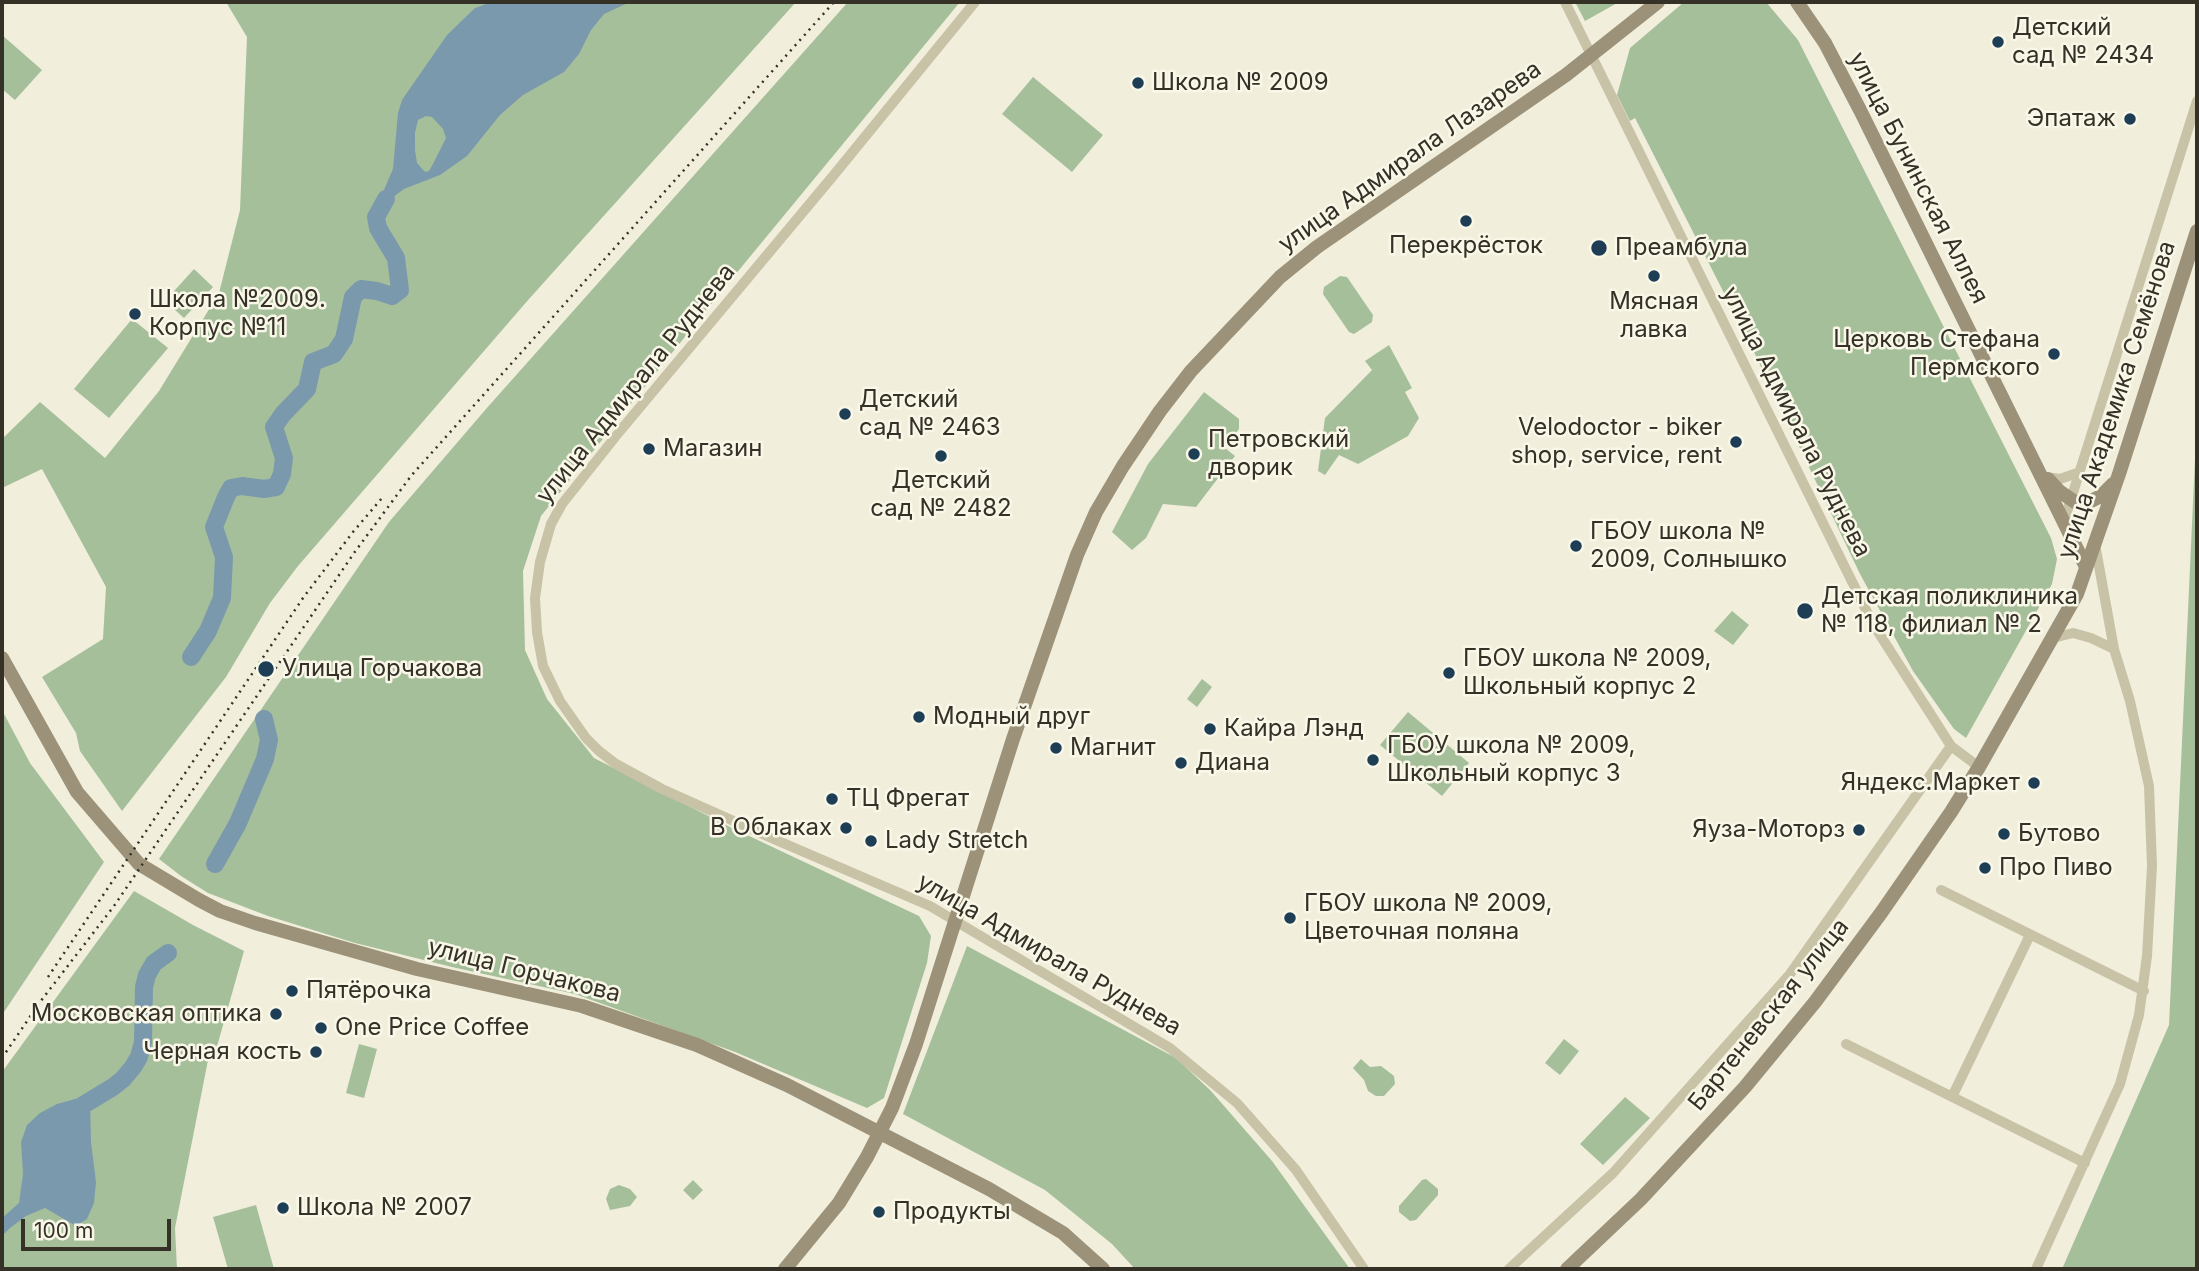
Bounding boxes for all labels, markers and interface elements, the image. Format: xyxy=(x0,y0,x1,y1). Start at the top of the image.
place label: Детский сад № 2434 xyxy=(2012,14,2154,70)
marker: Детский сад № 2434 xyxy=(1990,34,2006,50)
street label: улица Бунинская Аллея xyxy=(1842,48,1994,308)
street label: улица Адмирала Лазарева xyxy=(1273,55,1547,259)
place label: Школа № 2009 xyxy=(1152,69,1329,97)
marker: Школа № 2009 xyxy=(1130,75,1146,91)
place label: Эпатаж xyxy=(2027,105,2116,133)
marker: Эпатаж xyxy=(2122,111,2138,127)
marker: Перекрёсток xyxy=(1458,213,1474,229)
place label: Перекрёсток xyxy=(1389,232,1543,260)
place label: Преамбула xyxy=(1615,234,1748,262)
street label: улица Академика Семёнова xyxy=(2052,237,2182,563)
marker: Преамбула xyxy=(1589,238,1609,258)
street label: улица Адмирала Руднева xyxy=(531,258,741,510)
marker: Мясная лавка xyxy=(1646,268,1662,284)
street label: улица Адмирала Руднева xyxy=(1715,282,1877,562)
place label: Школа №2009. Корпус №11 xyxy=(149,286,326,342)
place label: Мясная лавка xyxy=(1609,288,1699,344)
marker: Школа №2009. Корпус №11 xyxy=(127,306,143,322)
place label: Церковь Стефана Пермского xyxy=(1833,326,2040,382)
marker: Церковь Стефана Пермского xyxy=(2046,346,2062,362)
place label: Детский сад № 2463 xyxy=(859,386,1001,442)
marker: Детский сад № 2463 xyxy=(837,406,853,422)
place label: Velodoctor - biker shop, service, rent xyxy=(1511,414,1722,470)
place label: Петровский дворик xyxy=(1208,426,1349,482)
marker: Velodoctor - biker shop, service, rent xyxy=(1728,434,1744,450)
place label: Магазин xyxy=(663,435,762,463)
marker: Магазин xyxy=(641,441,657,457)
marker: Петровский дворик xyxy=(1186,446,1202,462)
marker: Детский сад № 2482 xyxy=(933,448,949,464)
place label: Детский сад № 2482 xyxy=(870,467,1012,523)
place label: ГБОУ школа № 2009, Солнышко xyxy=(1590,518,1787,574)
marker: ГБОУ школа № 2009, Солнышко xyxy=(1568,538,1584,554)
place label: Детская поликлиника № 118, филиал № 2 xyxy=(1821,583,2078,639)
marker: Детская поликлиника № 118, филиал № 2 xyxy=(1795,601,1815,621)
place label: ГБОУ школа № 2009, Школьный корпус 2 xyxy=(1463,645,1711,701)
place label: Улица Горчакова xyxy=(282,655,482,683)
marker: Улица Горчакова xyxy=(256,659,276,679)
marker: ГБОУ школа № 2009, Школьный корпус 2 xyxy=(1441,665,1457,681)
place label: Модный друг xyxy=(933,703,1090,731)
marker: Модный друг xyxy=(911,709,927,725)
place label: Кайра Лэнд xyxy=(1224,715,1364,743)
marker: Кайра Лэнд xyxy=(1202,721,1218,737)
place label: ГБОУ школа № 2009, Школьный корпус 3 xyxy=(1387,732,1635,788)
place label: Магнит xyxy=(1070,734,1156,762)
marker: Магнит xyxy=(1048,740,1064,756)
place label: Диана xyxy=(1195,749,1270,777)
marker: ГБОУ школа № 2009, Школьный корпус 3 xyxy=(1365,752,1381,768)
marker: Диана xyxy=(1173,755,1189,771)
place label: Яндекс.Маркет xyxy=(1841,769,2020,797)
marker: Яндекс.Маркет xyxy=(2026,775,2042,791)
place label: ТЦ Фрегат xyxy=(846,785,969,813)
marker: ТЦ Фрегат xyxy=(824,791,840,807)
place label: В Облаках xyxy=(710,814,832,842)
place label: Яуза-Моторз xyxy=(1692,816,1845,844)
marker: В Облаках xyxy=(838,820,854,836)
place label: Бутово xyxy=(2018,820,2100,848)
marker: Яуза-Моторз xyxy=(1851,822,1867,838)
marker: Бутово xyxy=(1996,826,2012,842)
place label: Lady Stretch xyxy=(885,827,1028,855)
marker: Lady Stretch xyxy=(863,833,879,849)
place label: Про Пиво xyxy=(1999,854,2113,882)
marker: Про Пиво xyxy=(1977,860,1993,876)
street label: улица Адмирала Руднева xyxy=(912,868,1186,1042)
place label: ГБОУ школа № 2009, Цветочная поляна xyxy=(1304,890,1552,946)
marker: ГБОУ школа № 2009, Цветочная поляна xyxy=(1282,910,1298,926)
street label: Бартеневская улица xyxy=(1683,913,1855,1117)
street label: улица Горчакова xyxy=(425,933,623,1009)
place label: Пятёрочка xyxy=(306,977,432,1005)
marker: Пятёрочка xyxy=(284,983,300,999)
place label: Московская оптика xyxy=(31,1000,262,1028)
marker: Московская оптика xyxy=(268,1006,284,1022)
place label: One Price Coffee xyxy=(335,1014,529,1042)
marker: One Price Coffee xyxy=(313,1020,329,1036)
place label: Черная кость xyxy=(143,1038,302,1066)
marker: Черная кость xyxy=(308,1044,324,1060)
place label: Школа № 2007 xyxy=(297,1194,472,1222)
place label: Продукты xyxy=(893,1198,1011,1226)
marker: Школа № 2007 xyxy=(275,1200,291,1216)
scale bar xyxy=(24,1204,175,1248)
marker: Продукты xyxy=(871,1204,887,1220)
text: 100 m xyxy=(34,1218,93,1243)

